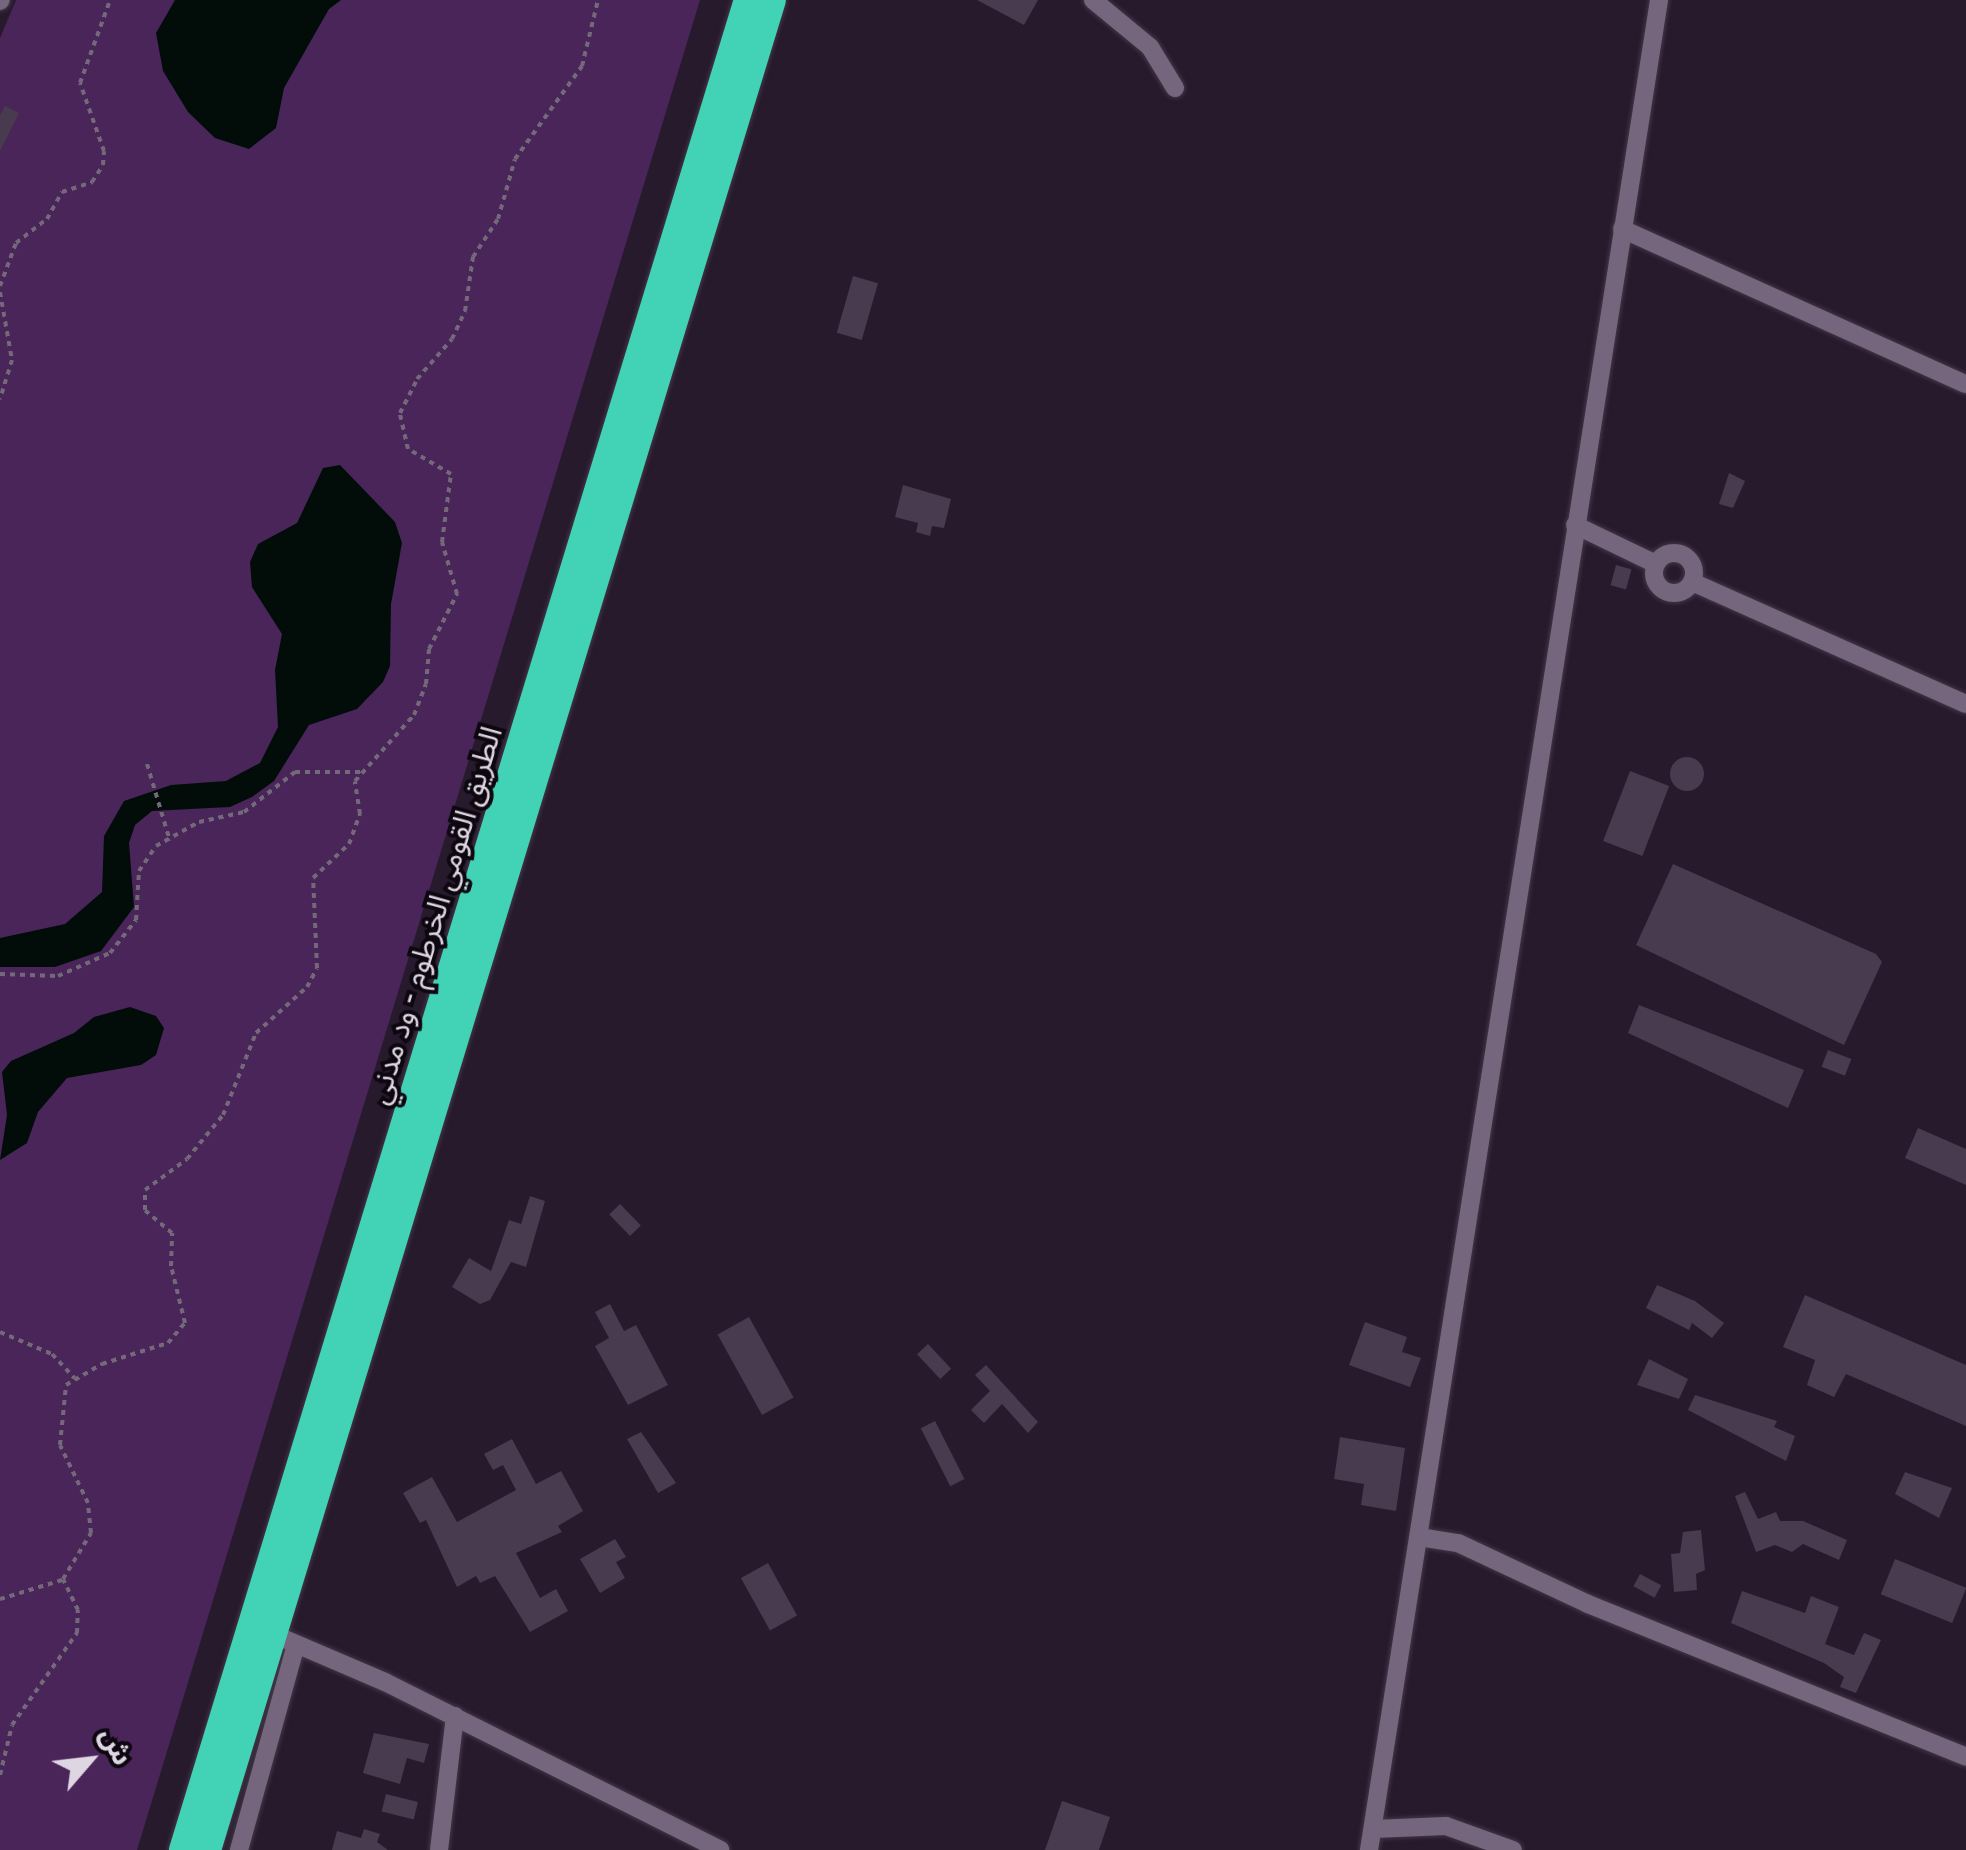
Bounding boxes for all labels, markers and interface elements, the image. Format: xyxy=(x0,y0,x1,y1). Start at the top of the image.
street label: الطريق القومي الخرطوم - ود مدني xyxy=(359,722,509,1108)
north arrow xyxy=(40,1710,140,1810)
text: ش xyxy=(92,1720,142,1771)

